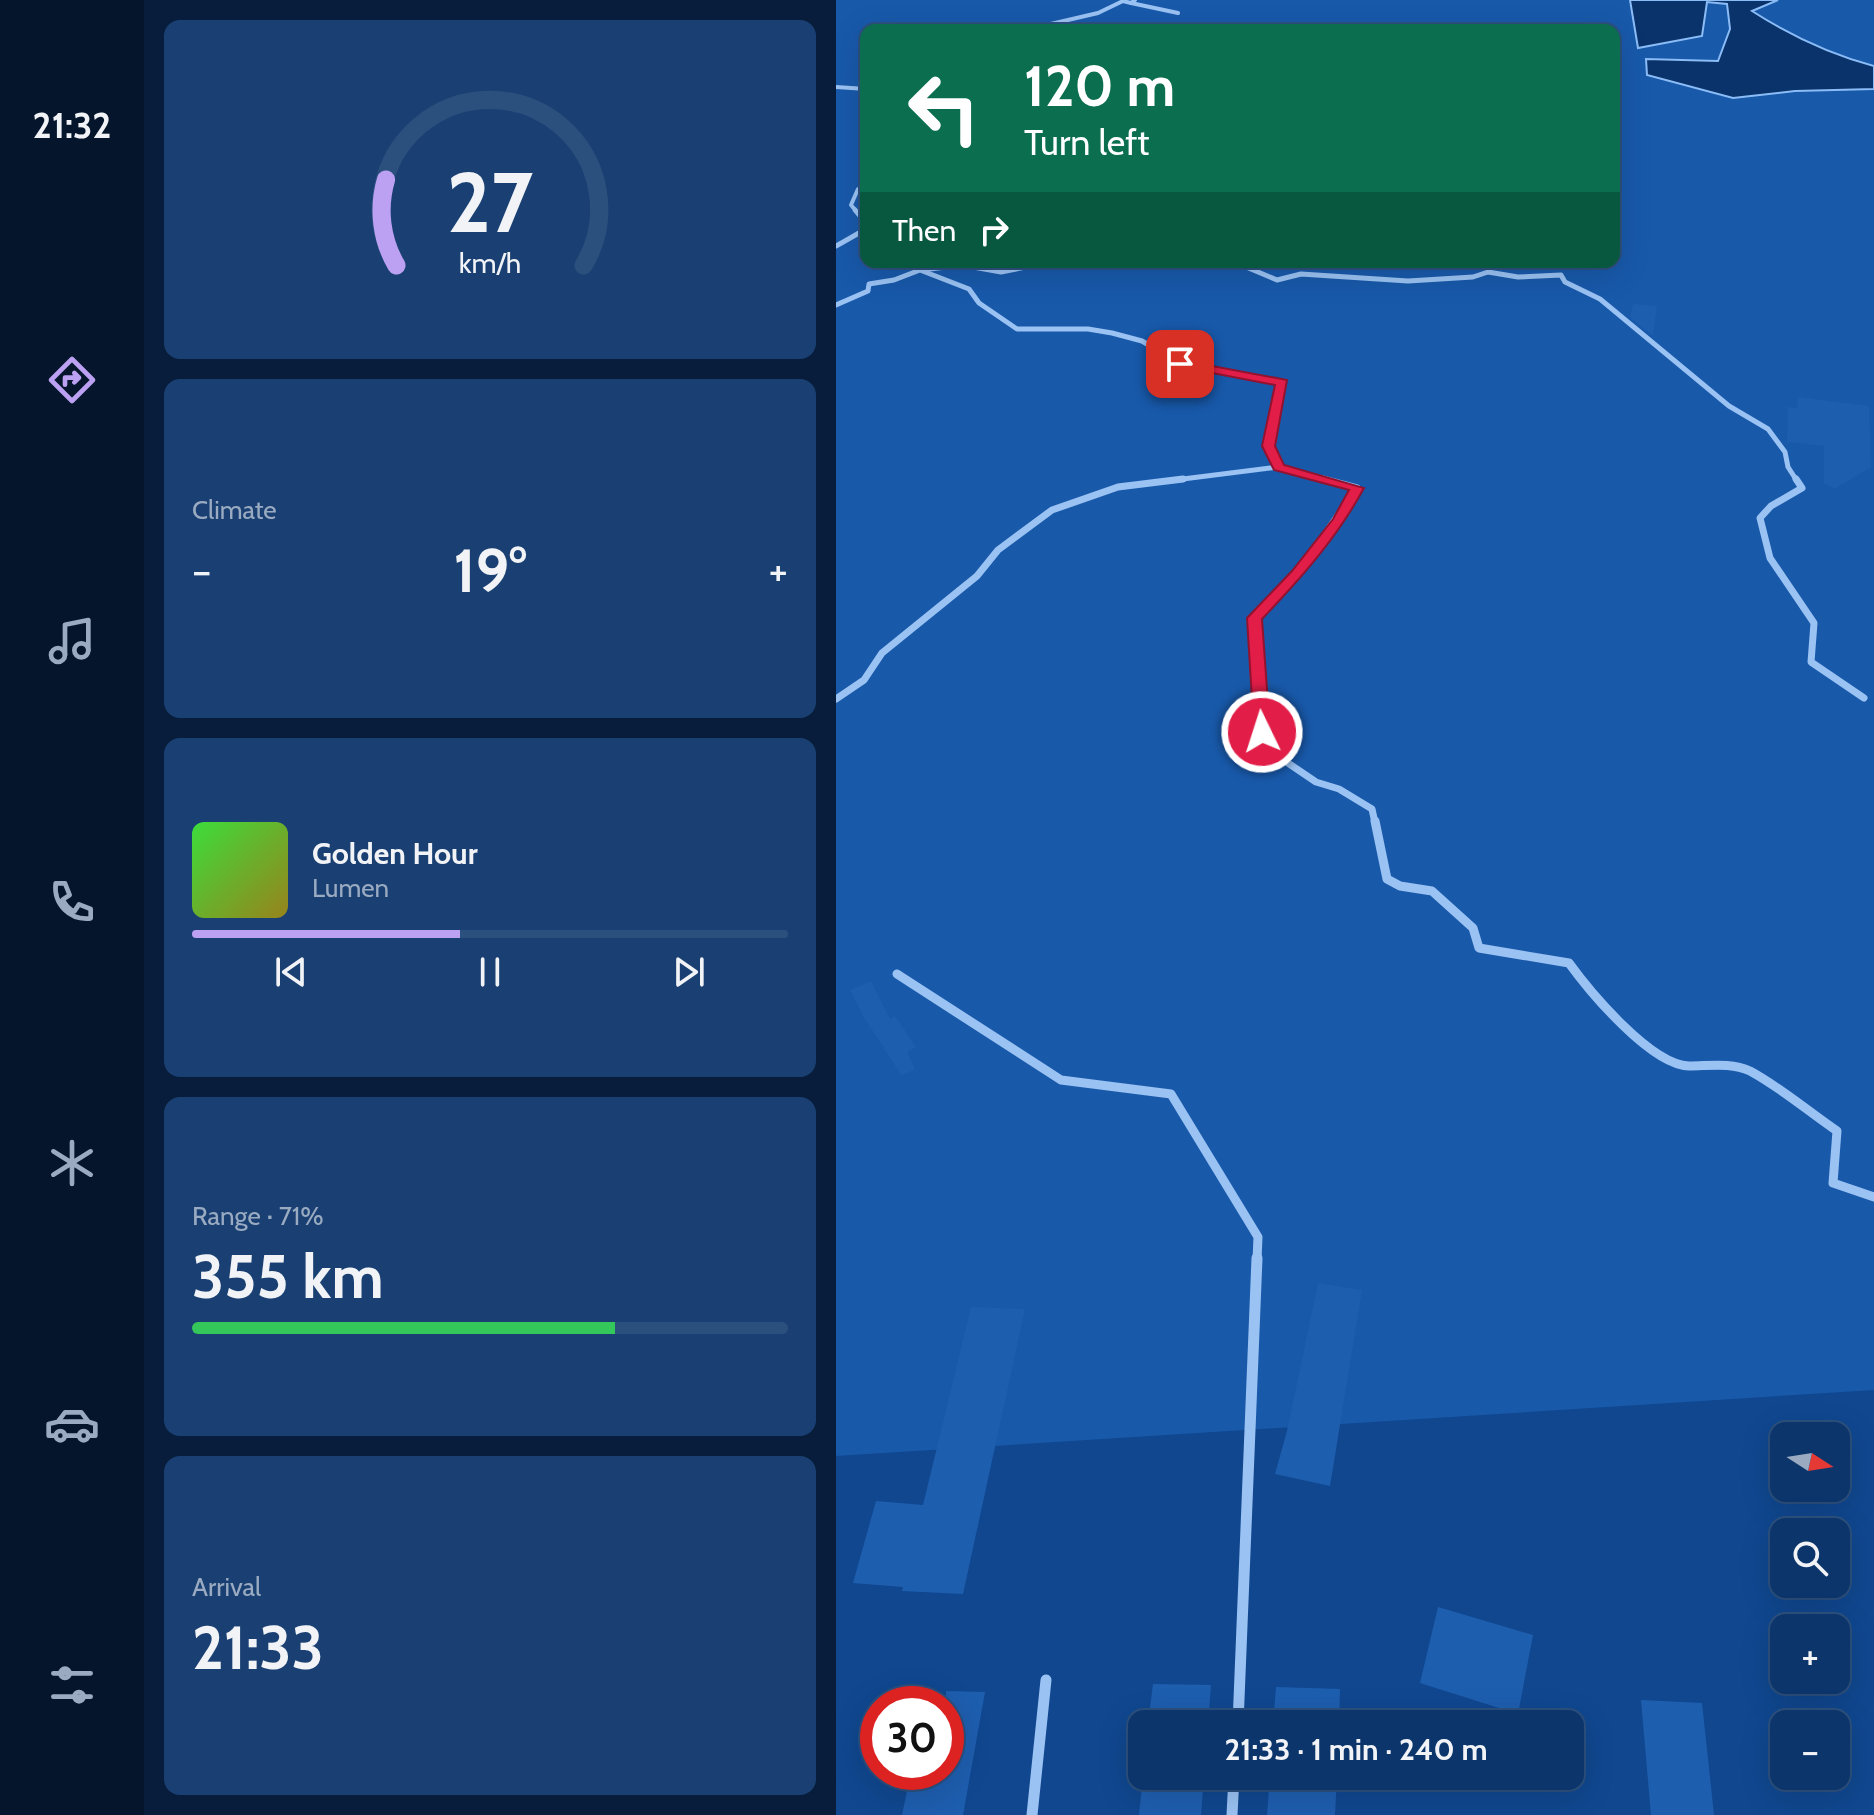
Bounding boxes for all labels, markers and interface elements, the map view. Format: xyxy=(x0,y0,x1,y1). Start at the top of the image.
text: 120 m xyxy=(1024,52,1175,120)
icon: left xyxy=(892,56,996,160)
text: 21:32 xyxy=(33,103,111,147)
text: Turn left xyxy=(1024,120,1149,164)
text: 27 xyxy=(447,151,533,252)
icon: right xyxy=(972,208,1016,252)
text: Then xyxy=(892,212,956,249)
text: km/h xyxy=(459,245,521,280)
pin xyxy=(1146,330,1214,398)
icon: arrive xyxy=(1158,342,1202,386)
icon: directions xyxy=(44,352,100,408)
text: Climate xyxy=(192,494,277,526)
text: 19° xyxy=(453,534,527,607)
text: − xyxy=(192,544,211,597)
text: + xyxy=(769,544,788,597)
icon: music xyxy=(44,613,100,669)
position arrow xyxy=(1220,690,1304,774)
text: Golden Hour xyxy=(312,835,478,872)
text: Lumen xyxy=(312,872,389,904)
icon: phone xyxy=(44,874,100,930)
icon: previous xyxy=(269,950,313,994)
icon: pause xyxy=(468,950,512,994)
icon: next xyxy=(667,950,711,994)
icon: climate xyxy=(44,1135,100,1191)
text: Range · 71% xyxy=(192,1200,324,1232)
text: 355 km xyxy=(192,1240,384,1313)
icon: car xyxy=(44,1396,100,1452)
north arrow xyxy=(1770,1422,1850,1502)
map controls xyxy=(1770,1422,1850,1790)
button: search xyxy=(1770,1518,1850,1598)
text: Arrival xyxy=(192,1571,261,1603)
text: 21:33 xyxy=(192,1611,324,1684)
button: + xyxy=(1770,1614,1850,1694)
icon: filters xyxy=(44,1657,100,1713)
speed limit sign: 30 xyxy=(860,1686,964,1790)
button: − xyxy=(1770,1710,1850,1790)
text: 21:33 · 1 min · 240 m xyxy=(1224,1731,1488,1768)

